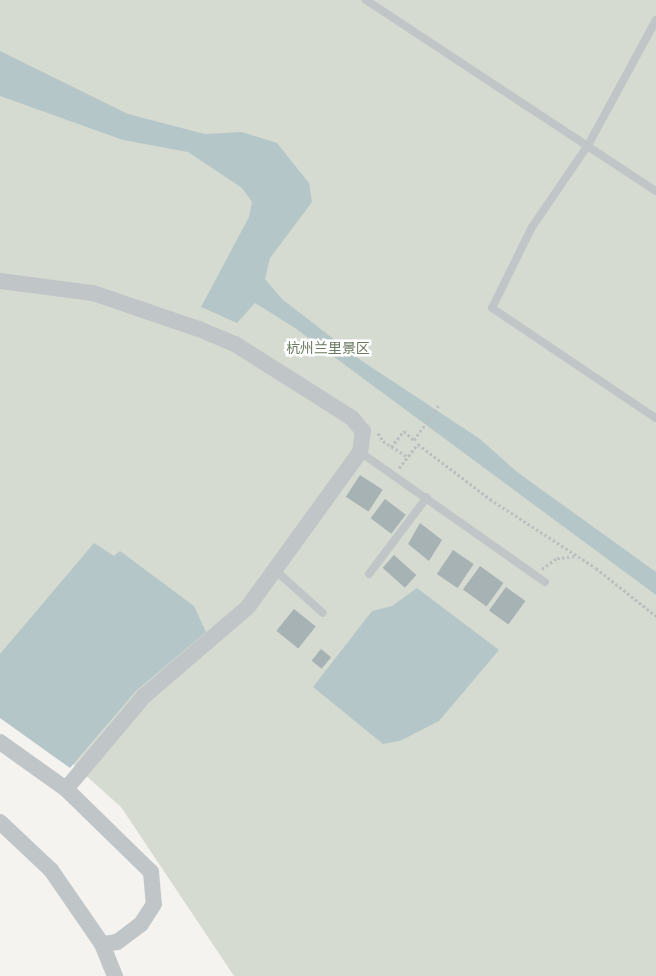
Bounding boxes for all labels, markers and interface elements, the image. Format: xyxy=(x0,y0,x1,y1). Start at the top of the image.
park label: 杭州兰里景区 xyxy=(286,341,370,357)

